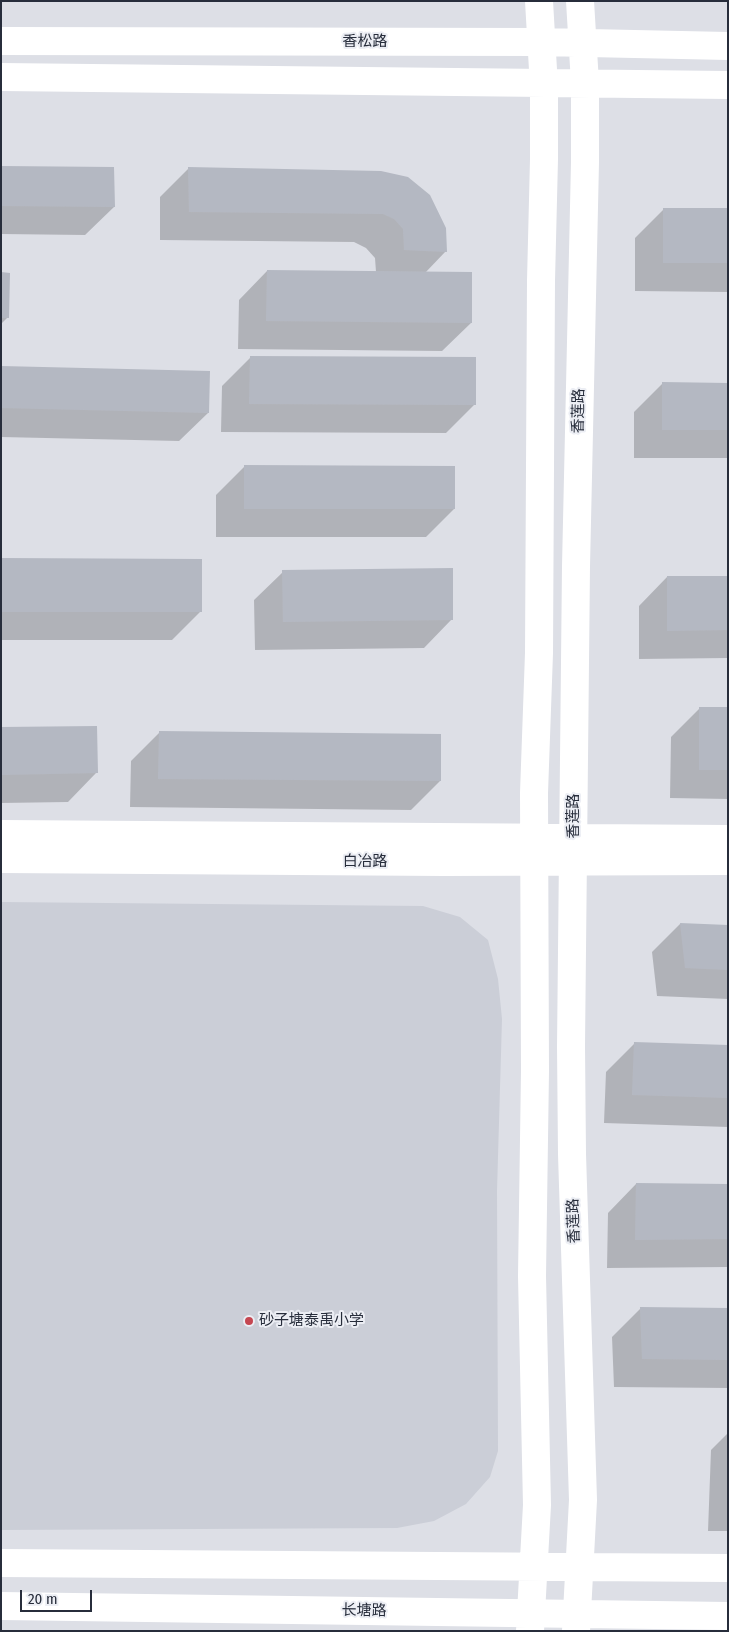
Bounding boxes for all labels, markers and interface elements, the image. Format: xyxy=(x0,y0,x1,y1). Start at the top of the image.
street label: 香松路 xyxy=(343,33,387,51)
street label: 香莲路 xyxy=(570,388,588,434)
street label: 香莲路 xyxy=(565,794,583,838)
street label: 白冶路 xyxy=(343,853,387,871)
street label: 香莲路 xyxy=(564,1198,584,1244)
place label: 砂子塘泰禹小学 xyxy=(259,1312,364,1330)
marker: 砂子塘泰禹小学 xyxy=(243,1315,255,1327)
scale bar xyxy=(22,1580,95,1612)
text: 20 m xyxy=(28,1590,58,1608)
street label: 长塘路 xyxy=(341,1602,387,1620)

